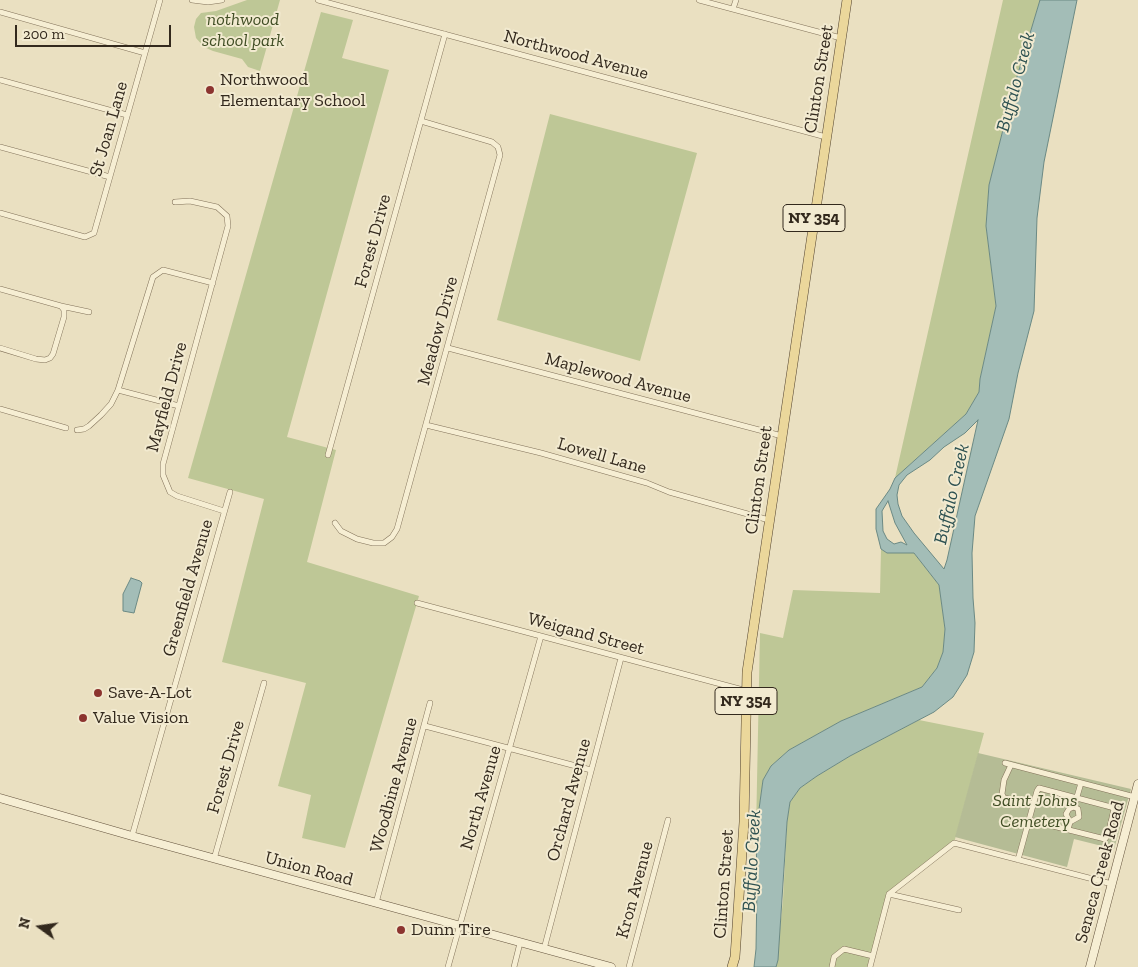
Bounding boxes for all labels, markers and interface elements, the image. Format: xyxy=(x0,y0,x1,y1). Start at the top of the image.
park label: nothwood school park xyxy=(202,9,284,52)
scale bar xyxy=(18,15,174,47)
street label: Clinton Street xyxy=(800,23,838,135)
text: 200 m xyxy=(23,25,64,43)
street label: Northwood Avenue xyxy=(501,25,651,85)
water label: Buffalo Creek xyxy=(992,30,1040,134)
place label: Northwood Elementary School xyxy=(220,69,366,112)
street label: St Joan Lane xyxy=(85,79,133,179)
marker: Northwood Elementary School xyxy=(204,84,216,96)
street label: Forest Drive xyxy=(350,192,396,290)
road number: NY 354 xyxy=(783,204,845,232)
street label: Meadow Drive xyxy=(413,274,463,388)
street label: Mayfield Drive xyxy=(142,340,192,454)
street label: Maplewood Avenue xyxy=(543,348,693,408)
street label: Clinton Street xyxy=(741,424,777,536)
street label: Lowell Lane xyxy=(555,433,649,479)
water label: Buffalo Creek xyxy=(929,442,975,546)
street label: Greenfield Avenue xyxy=(158,517,218,659)
street label: Weigand Street xyxy=(525,608,647,660)
place label: Save-A-Lot xyxy=(108,682,192,704)
marker: Save-A-Lot xyxy=(92,687,104,699)
road number: NY 354 xyxy=(715,688,777,714)
place label: Value Vision xyxy=(93,707,188,729)
marker: Value Vision xyxy=(77,712,89,724)
street label: Woodbine Avenue xyxy=(366,715,422,855)
street label: Forest Drive xyxy=(202,718,250,816)
street label: Orchard Avenue xyxy=(542,736,596,864)
street label: North Avenue xyxy=(456,743,506,853)
park label: Saint Johns Cemetery xyxy=(993,790,1077,832)
street label: Seneca Creek Road xyxy=(1071,799,1129,945)
water label: Buffalo Creek xyxy=(738,809,766,913)
street label: Clinton Street xyxy=(709,829,739,939)
street label: Kron Avenue xyxy=(612,839,658,941)
street label: Union Road xyxy=(263,847,355,891)
north arrow xyxy=(15,902,65,952)
text: N xyxy=(15,916,34,930)
place label: Dunn Tire xyxy=(411,919,491,941)
marker: Dunn Tire xyxy=(395,924,407,936)

